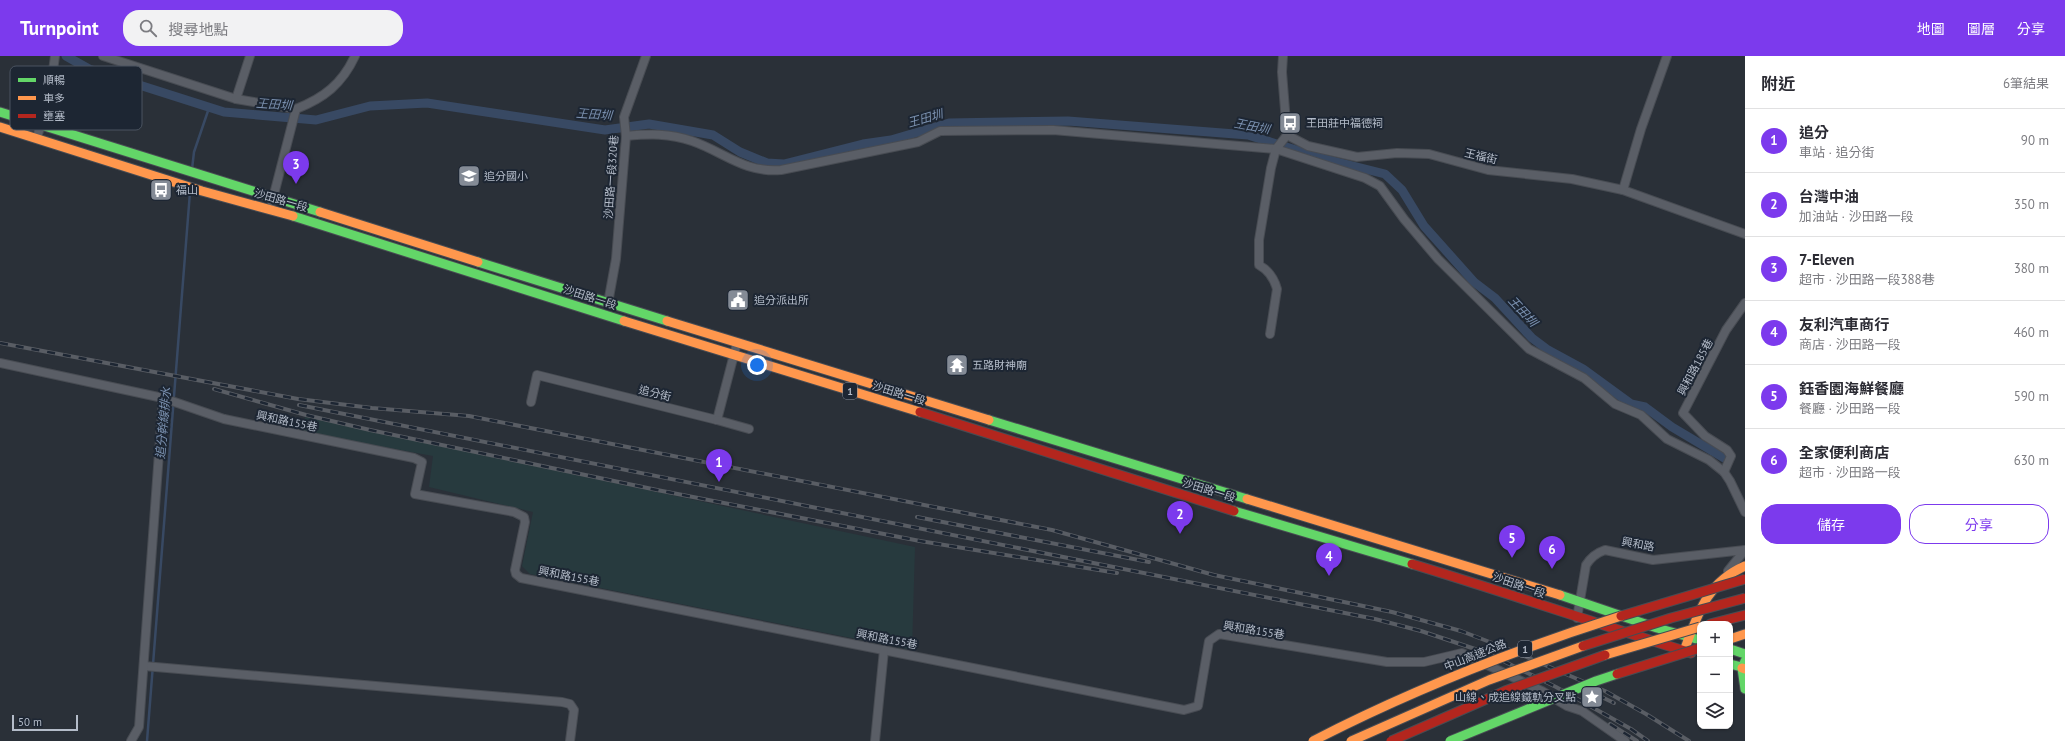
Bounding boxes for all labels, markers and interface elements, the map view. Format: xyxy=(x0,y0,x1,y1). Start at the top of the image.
search box xyxy=(123,10,403,46)
text: Turnpoint xyxy=(20,16,99,40)
icon: search xyxy=(137,17,159,39)
text: 搜尋地點 xyxy=(169,20,229,39)
text: 地圖 xyxy=(1917,20,1945,38)
text: 圖層 xyxy=(1967,20,1995,38)
text: 分享 xyxy=(2017,20,2045,38)
legend xyxy=(10,66,142,130)
text: 順暢 xyxy=(43,73,65,87)
text: 附近 xyxy=(1761,73,1795,95)
text: 6筆結果 xyxy=(2003,75,2049,92)
text: 車多 xyxy=(43,91,65,105)
water label: 王田圳 xyxy=(256,95,294,113)
water label: 王田圳 xyxy=(576,105,614,123)
water label: 王田圳 xyxy=(906,105,946,130)
text: 壅塞 xyxy=(43,109,65,123)
bus stop icon: 王田莊中福德祠 xyxy=(1277,110,1303,136)
water label: 王田圳 xyxy=(1233,115,1273,137)
place label: 王田莊中福德祠 xyxy=(1306,116,1383,130)
text: 追分 xyxy=(1799,123,1829,142)
text: 1 xyxy=(1770,132,1778,149)
text: 90 m xyxy=(2021,132,2049,149)
street label: 沙田路一段320巷 xyxy=(601,135,621,219)
text: 車站 · 追分街 xyxy=(1799,144,1874,161)
street label: 王福街 xyxy=(1463,145,1499,167)
pin: 3 xyxy=(283,151,309,184)
school or university icon: 追分國小 xyxy=(456,163,482,189)
place label: 追分國小 xyxy=(484,169,528,183)
bus stop icon: 福山 xyxy=(148,177,174,203)
place label: 福山 xyxy=(176,183,198,197)
street label: 沙田路一段 xyxy=(253,186,309,214)
text: 台灣中油 xyxy=(1799,187,1859,206)
text: 2 xyxy=(1770,196,1778,213)
text: 350 m xyxy=(2014,196,2049,213)
text: 加油站 · 沙田路一段 xyxy=(1799,208,1913,225)
text: 7-Eleven xyxy=(1799,250,1854,269)
text: 3 xyxy=(1770,260,1778,277)
text: 380 m xyxy=(2014,260,2049,277)
text: 超市 · 沙田路一段388巷 xyxy=(1799,271,1935,288)
street label: 沙田路一段 xyxy=(562,282,618,312)
public building icon: 追分派出所 xyxy=(725,287,751,313)
place label: 追分派出所 xyxy=(754,293,809,307)
water label: 王田圳 xyxy=(1505,293,1542,331)
text: 友利汽車商行 xyxy=(1799,315,1889,334)
text: 4 xyxy=(1770,324,1778,341)
text: 460 m xyxy=(2014,324,2049,341)
street label: 興和路185巷 xyxy=(1674,336,1716,398)
text: 商店 · 沙田路一段 xyxy=(1799,336,1900,353)
temple icon: 五路財神廟 xyxy=(944,352,970,378)
your location xyxy=(747,355,767,375)
place label: 五路財神廟 xyxy=(972,358,1027,372)
street label: 沙田路一段 xyxy=(871,378,927,408)
text: 鈺香園海鮮餐廳 xyxy=(1799,379,1904,398)
street label: 追分街 xyxy=(637,382,673,404)
road number: 1 xyxy=(843,383,857,399)
water label: 追分幹線排水 xyxy=(152,385,174,460)
text: 5 xyxy=(1770,388,1778,405)
text: 590 m xyxy=(2014,388,2049,405)
text: 餐廳 · 沙田路一段 xyxy=(1799,400,1900,417)
street label: 興和路155巷 xyxy=(255,408,319,434)
text: 全家便利商店 xyxy=(1799,443,1889,462)
pin: 1 xyxy=(706,449,732,482)
text: 6 xyxy=(1770,452,1778,469)
text: 630 m xyxy=(2014,452,2049,469)
text: 超市 · 沙田路一段 xyxy=(1799,464,1900,481)
street label: 沙田路一段 xyxy=(1181,475,1237,505)
pin: 2 xyxy=(1167,501,1193,534)
button: 儲存 xyxy=(1761,504,1901,544)
button: 分享 xyxy=(1909,504,2049,544)
pin: 5 xyxy=(1499,525,1525,558)
street label: 興和路 xyxy=(1621,534,1655,554)
pin: 6 xyxy=(1539,536,1565,569)
pin: 4 xyxy=(1316,543,1342,576)
street label: 興和路155巷 xyxy=(537,563,601,589)
street label: 沙田路一段 xyxy=(1491,569,1547,601)
street label: 興和路155巷 xyxy=(1222,618,1286,642)
map controls xyxy=(1697,621,1733,729)
button: + xyxy=(1697,621,1733,657)
street label: 興和路155巷 xyxy=(855,626,919,652)
street label: 中山高速公路 xyxy=(1442,636,1508,674)
road number: 1 xyxy=(1518,641,1532,657)
button: − xyxy=(1697,657,1733,693)
place icon: 山線、成追線鐵軌分叉點 xyxy=(1579,684,1605,710)
place label: 山線、成追線鐵軌分叉點 xyxy=(1455,690,1576,704)
button: layers xyxy=(1697,693,1733,729)
scale bar xyxy=(12,713,78,732)
text: 50 m xyxy=(18,715,42,729)

